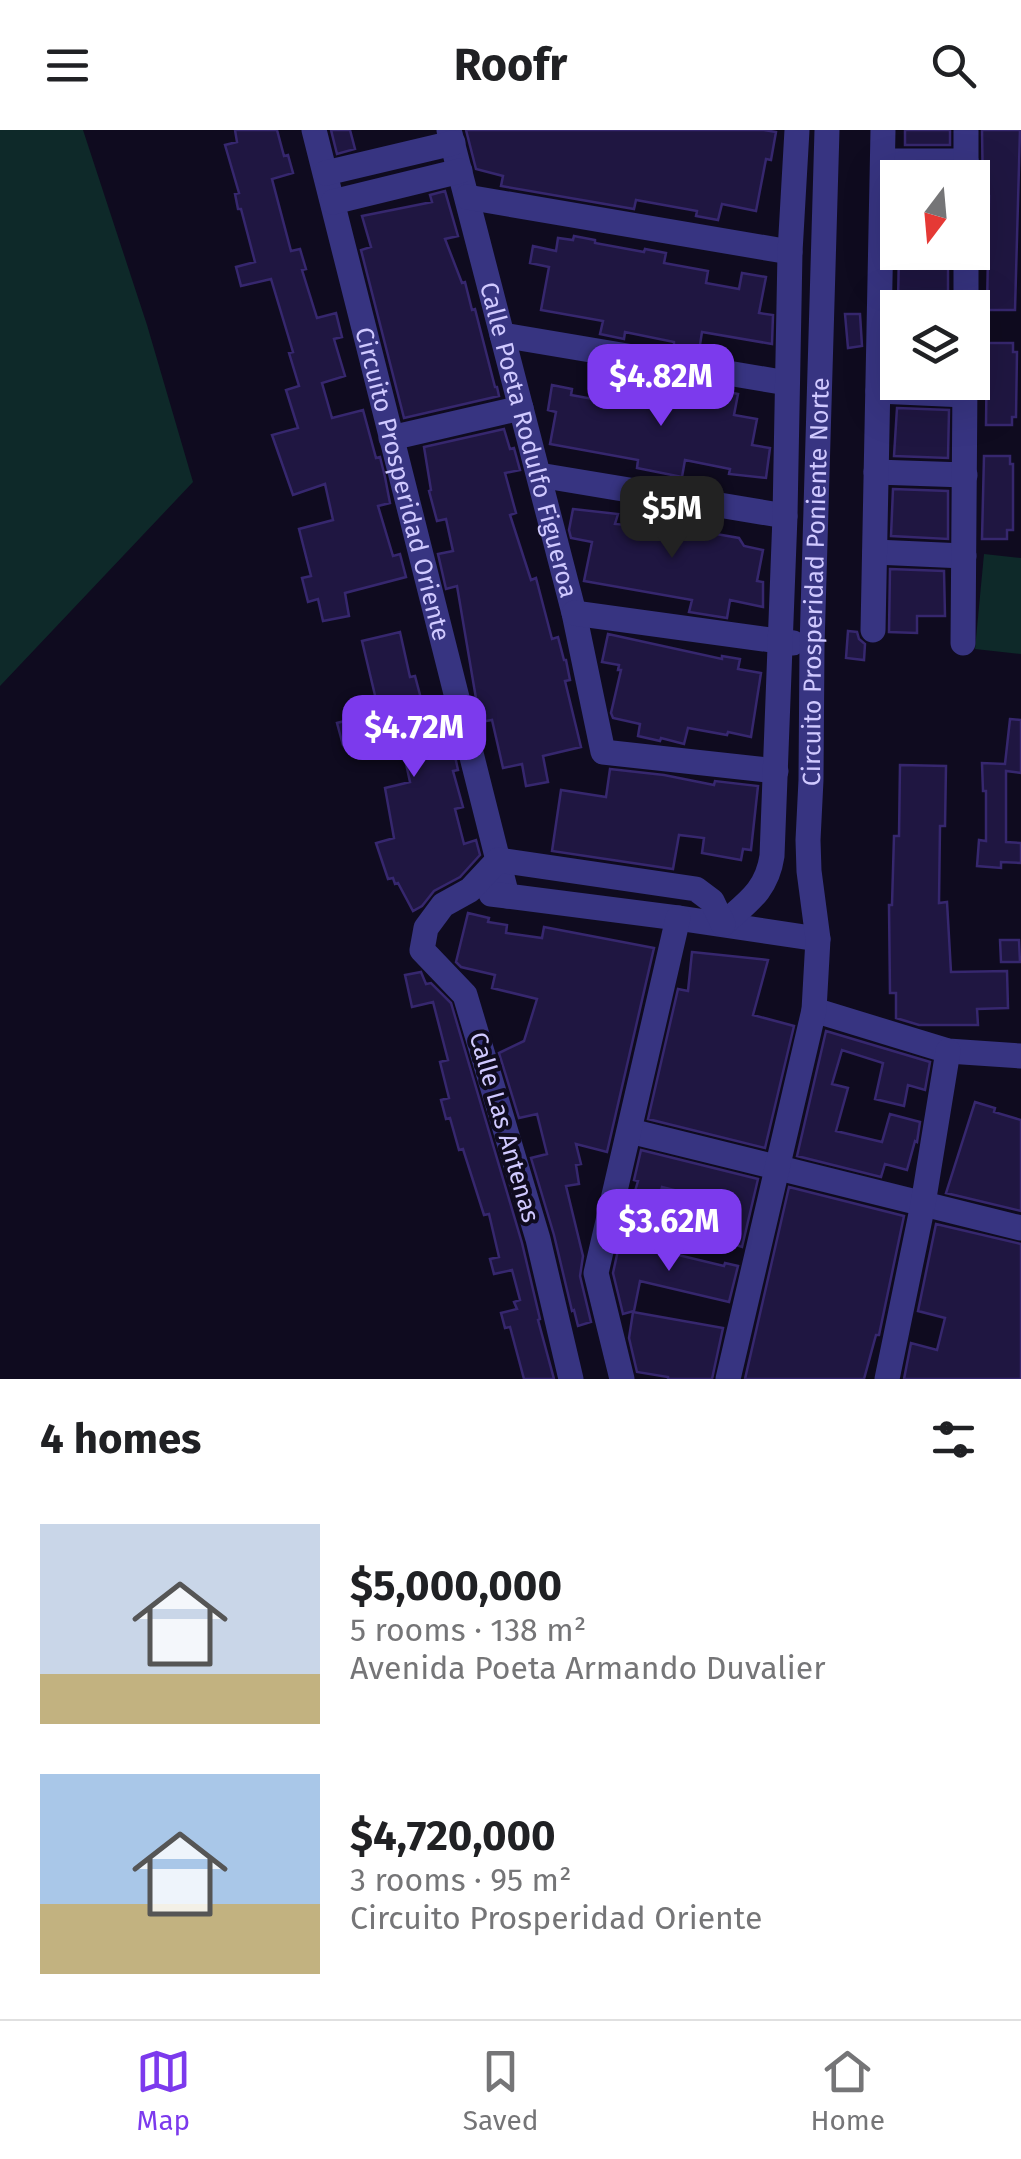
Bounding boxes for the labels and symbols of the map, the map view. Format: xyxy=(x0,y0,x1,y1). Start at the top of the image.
north arrow xyxy=(880,160,990,270)
street label: Calle Poeta Rodulfo Figueroa xyxy=(473,279,583,601)
street label: Circuito Prosperidad Oriente xyxy=(348,324,456,644)
pin: $4.82M xyxy=(580,344,742,429)
street label: Circuito Prosperidad Poniente Norte xyxy=(797,377,836,786)
pin: $5M xyxy=(624,476,720,561)
pin: $4.72M xyxy=(333,695,495,780)
street label: Calle Las Antenas xyxy=(463,1029,546,1226)
pin: $3.62M xyxy=(588,1189,750,1274)

